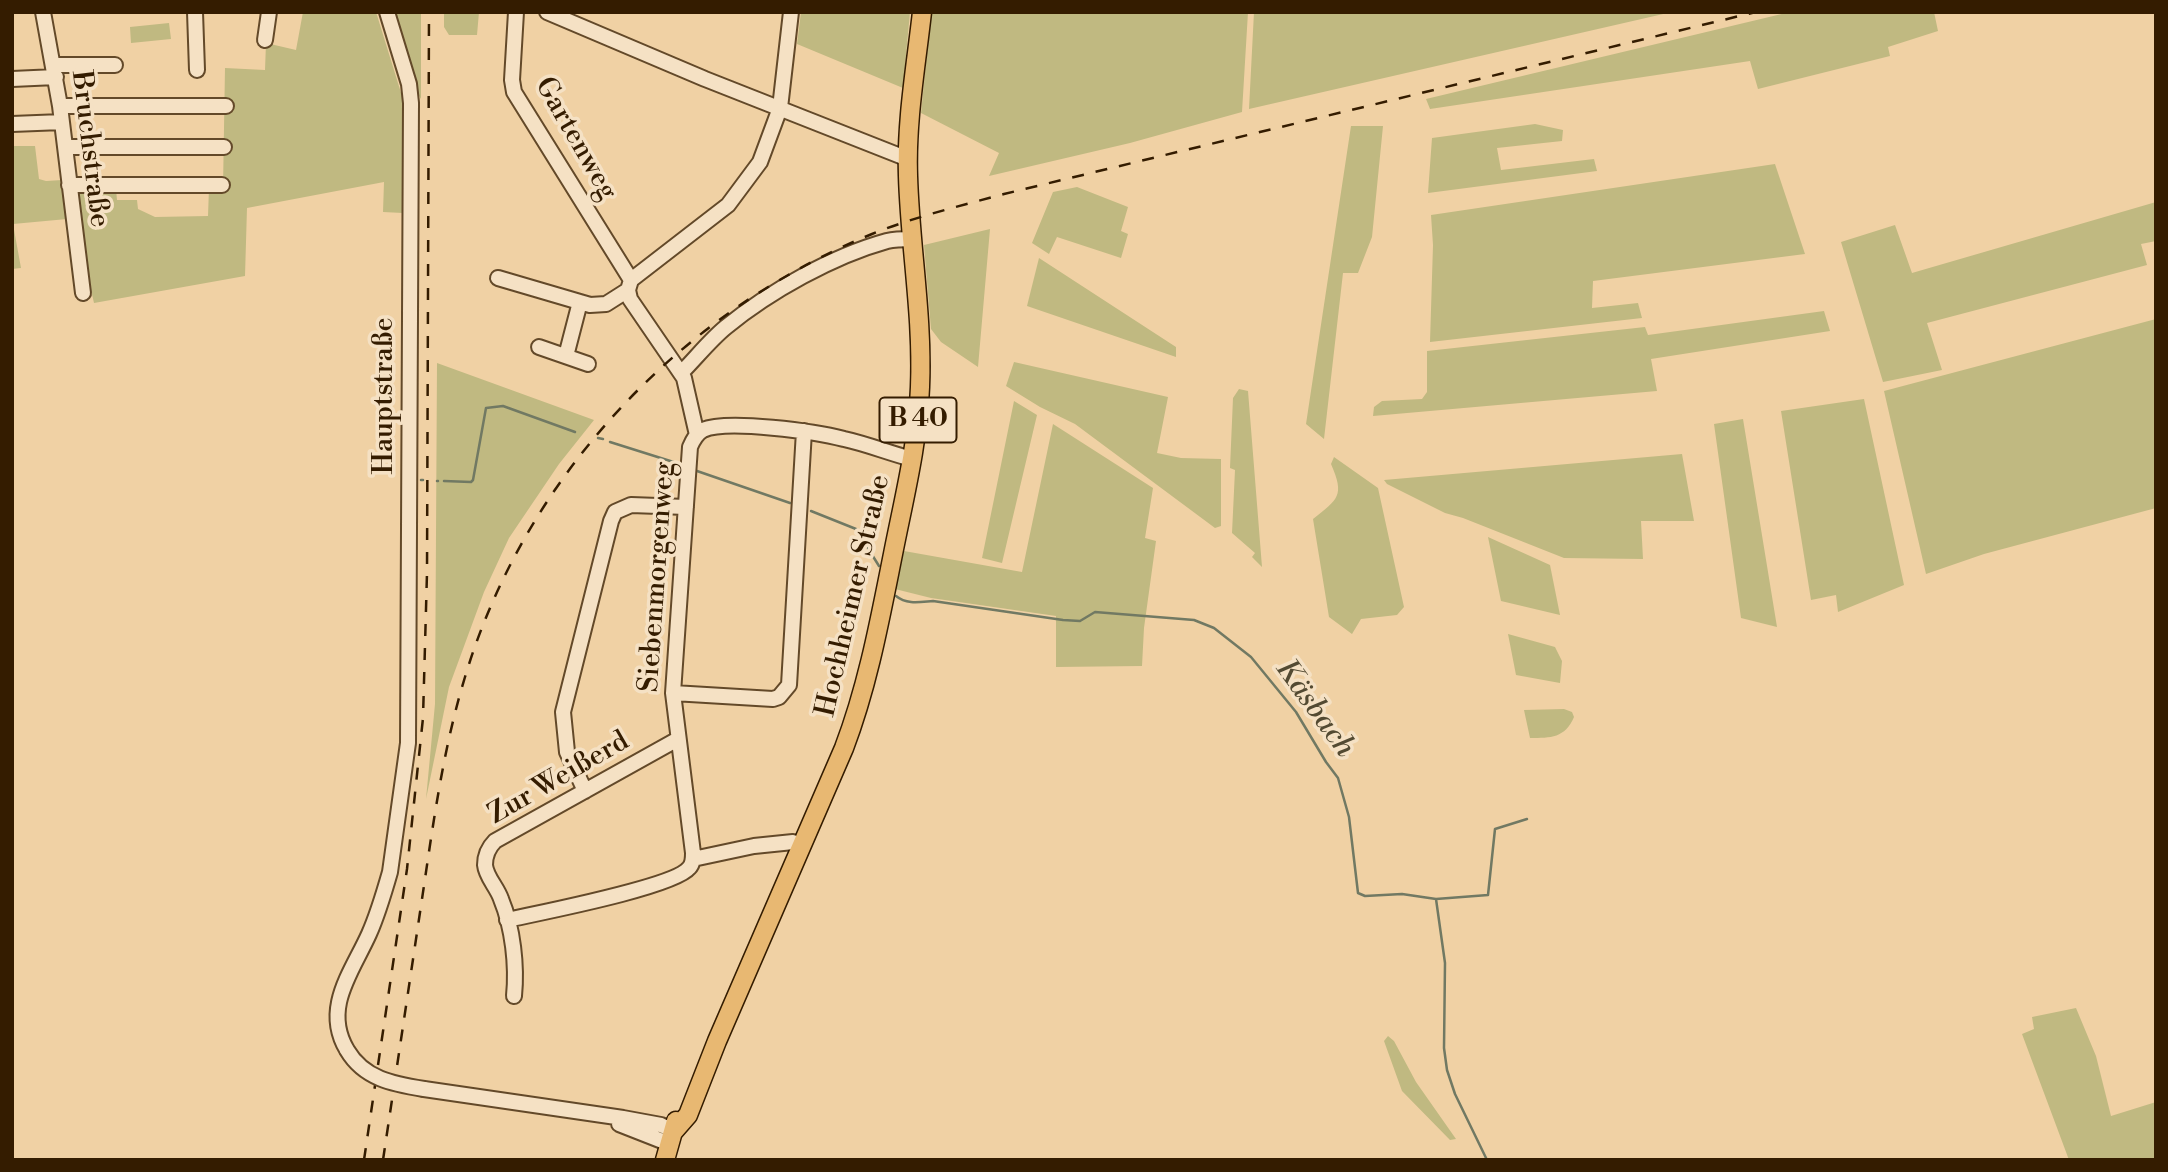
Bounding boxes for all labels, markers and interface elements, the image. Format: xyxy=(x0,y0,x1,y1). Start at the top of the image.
street label: Bruchstraße xyxy=(63,69,115,229)
street label: Gartenweg xyxy=(526,72,624,206)
street label: Hauptstraße xyxy=(368,317,402,475)
road number: B 40 xyxy=(880,398,956,442)
street label: Siebenmorgenweg xyxy=(633,461,683,693)
street label: Hochheimer Straße xyxy=(810,472,898,720)
water label: Käsbach xyxy=(1266,653,1362,765)
street label: Zur Weißerd xyxy=(483,725,635,833)

